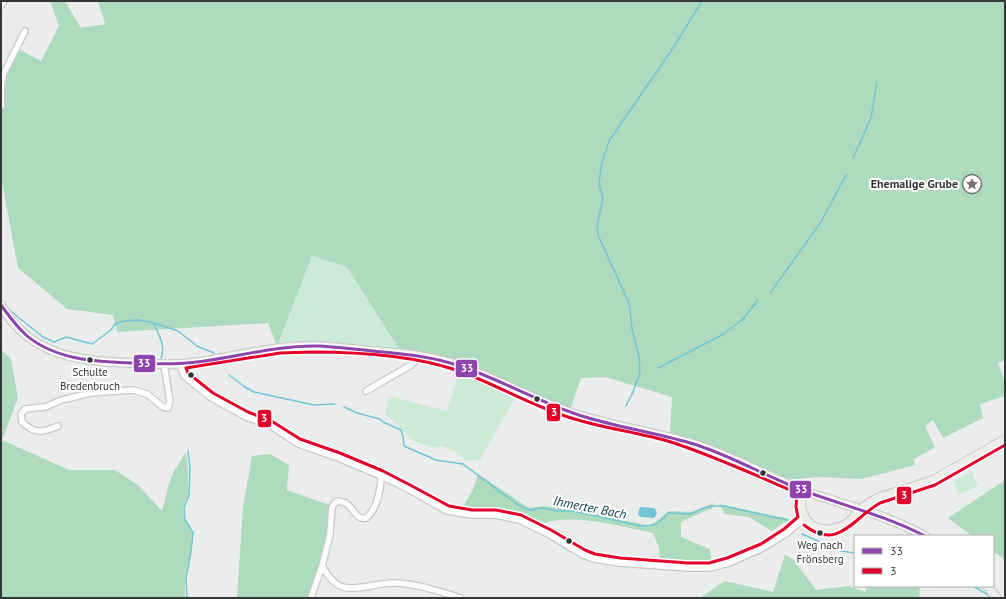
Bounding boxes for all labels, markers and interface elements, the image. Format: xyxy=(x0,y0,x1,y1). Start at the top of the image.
place icon: Ehemalige Grube xyxy=(961,173,983,195)
place label: Ehemalige Grube xyxy=(871,176,958,191)
line badge: 33 xyxy=(133,354,156,373)
marker: Schulte Bredenbruch xyxy=(85,355,95,365)
text: 33 xyxy=(138,356,150,370)
line badge: 33 xyxy=(455,359,478,378)
text: 33 xyxy=(461,361,473,375)
place label: Schulte Bredenbruch xyxy=(60,365,120,393)
unlabelled marker xyxy=(186,370,196,380)
unlabelled marker xyxy=(532,394,542,404)
line badge: 3 xyxy=(546,403,561,422)
text: 3 xyxy=(551,405,557,419)
line badge: 3 xyxy=(257,409,272,428)
text: 3 xyxy=(261,411,267,425)
unlabelled marker xyxy=(758,468,768,478)
line badge: 33 xyxy=(789,480,812,499)
text: 33 xyxy=(795,482,807,496)
line badge: 3 xyxy=(896,486,912,505)
text: 3 xyxy=(901,488,907,502)
water label: Ihmerter Bach xyxy=(552,492,628,523)
marker: Weg nach Frönsberg xyxy=(815,528,825,538)
legend xyxy=(854,535,994,587)
unlabelled marker xyxy=(564,536,574,546)
place label: Weg nach Frönsberg xyxy=(796,538,844,566)
text: 33 xyxy=(890,543,903,558)
text: 3 xyxy=(890,563,897,578)

